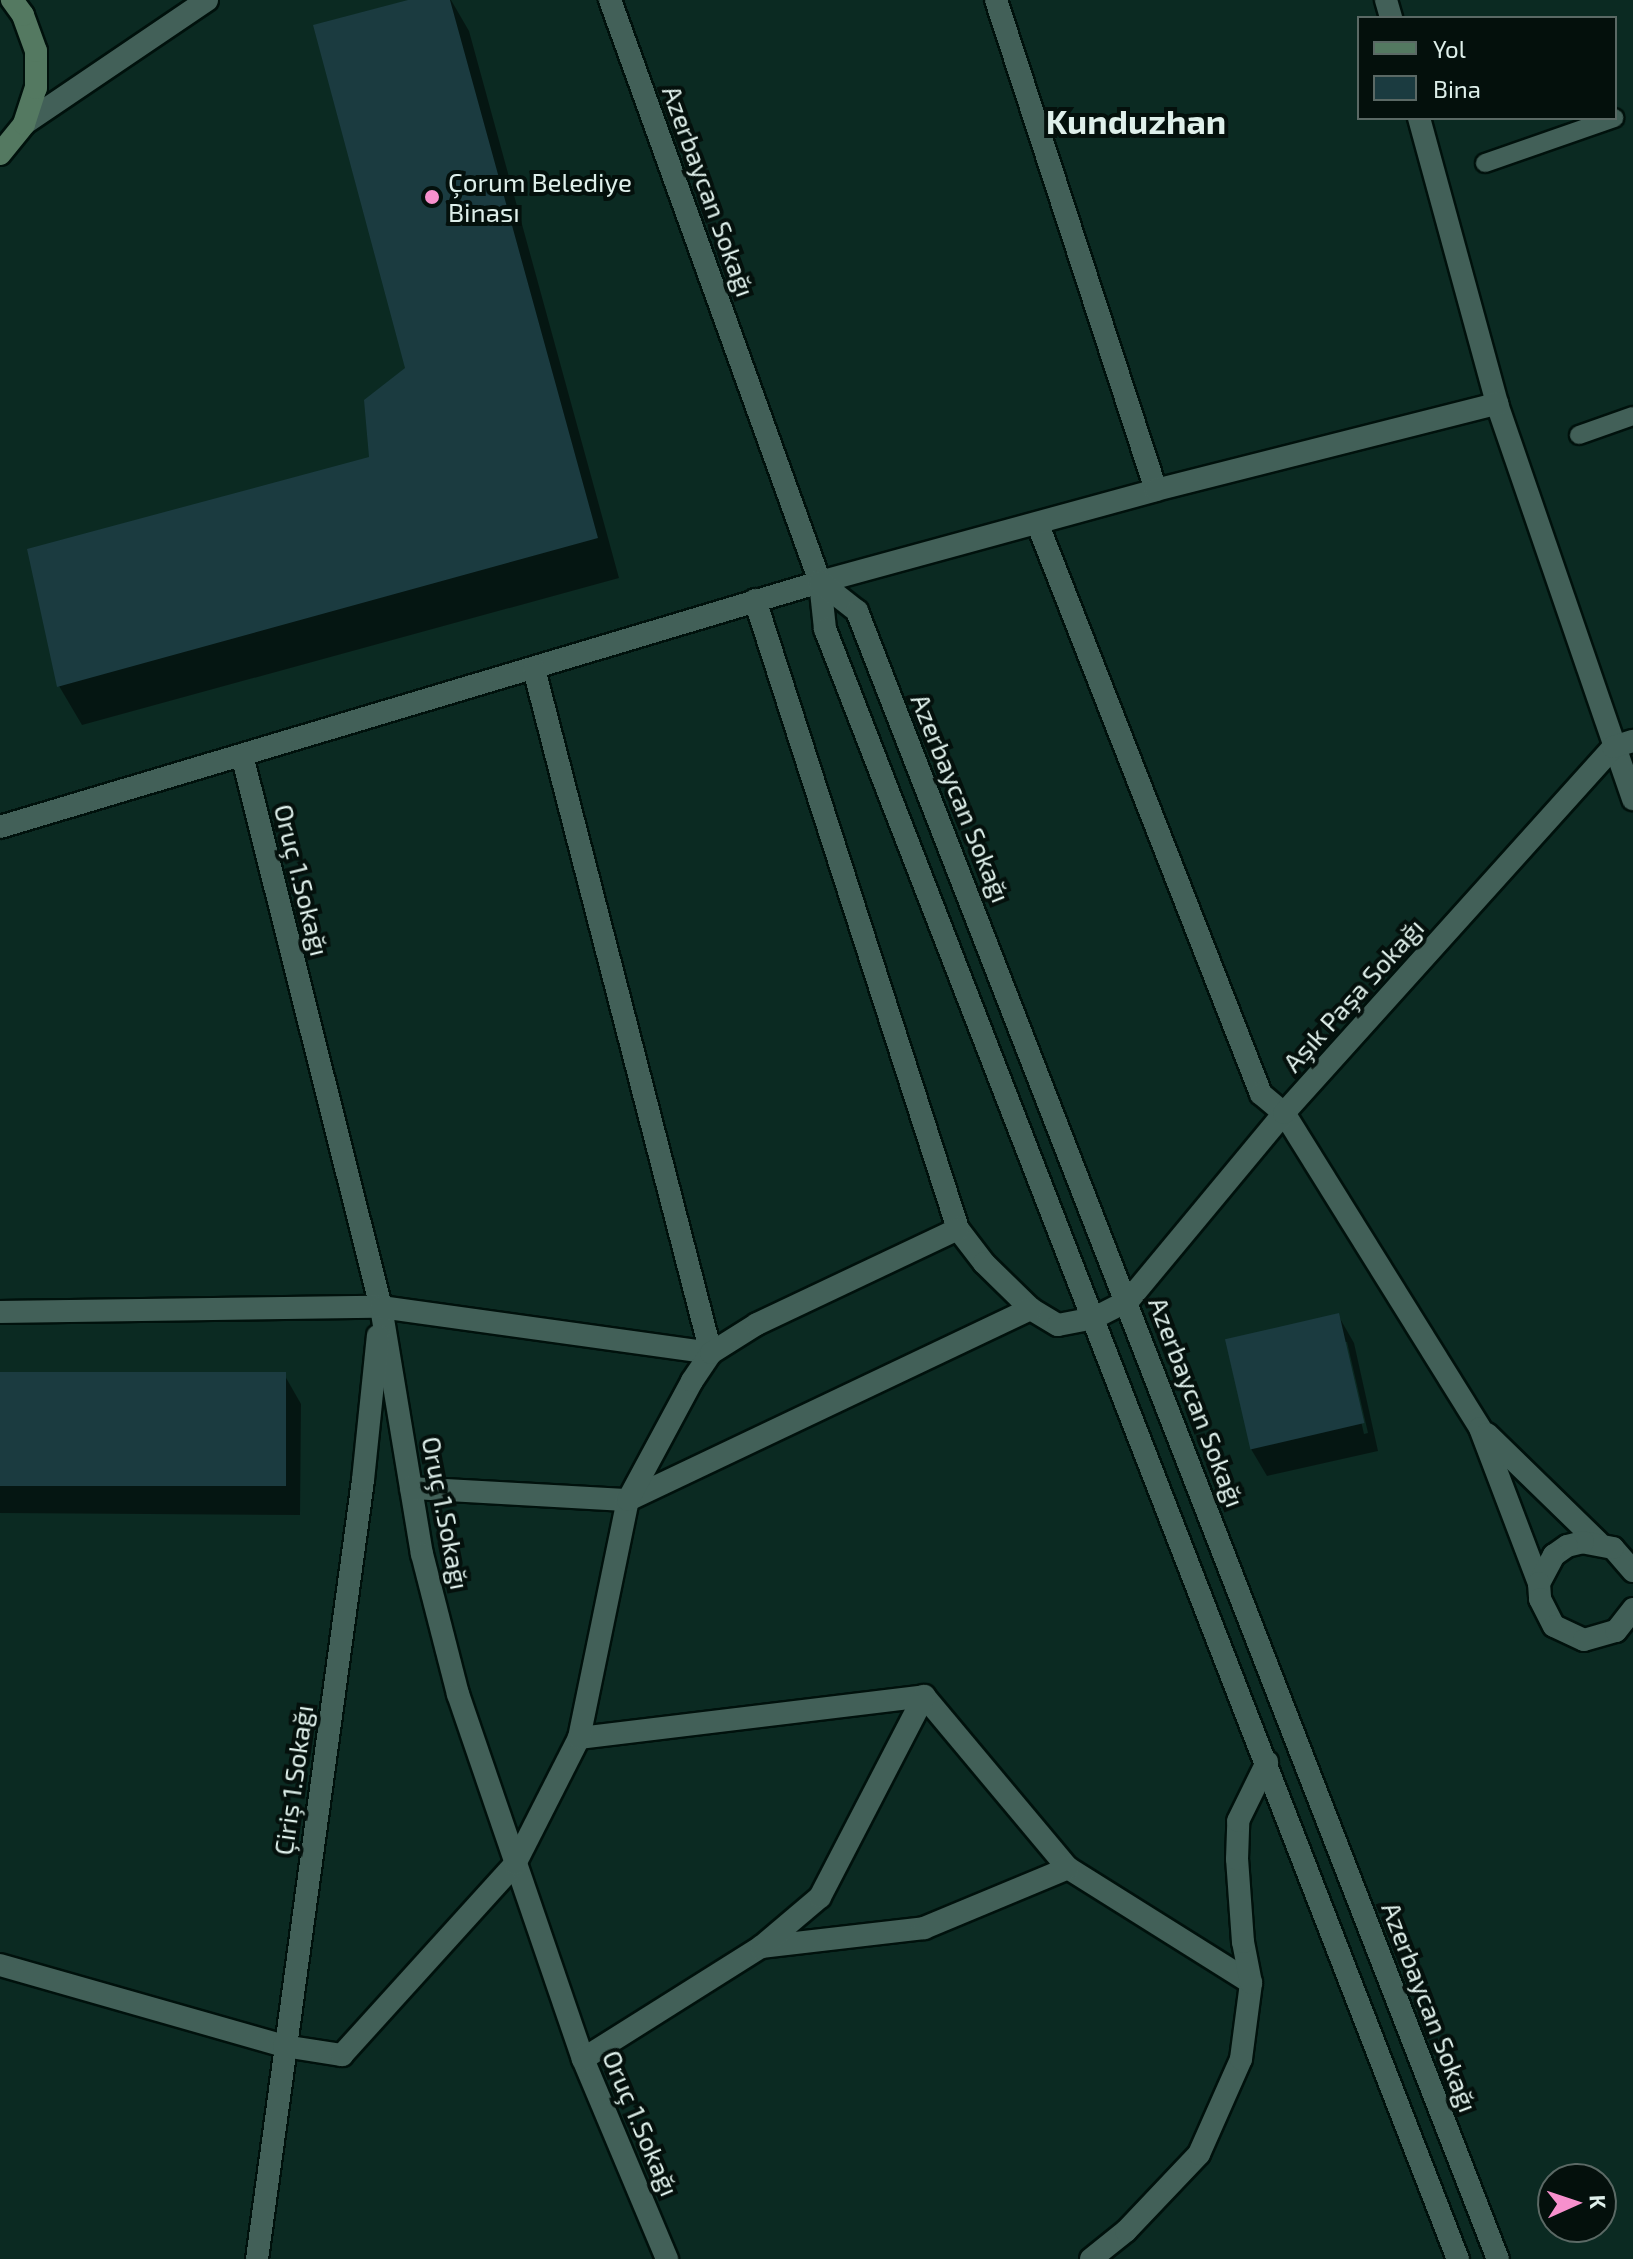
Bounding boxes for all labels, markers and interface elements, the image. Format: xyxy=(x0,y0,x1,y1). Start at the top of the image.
legend xyxy=(1357,16,1617,120)
text: Yol xyxy=(1433,34,1466,63)
text: Bina xyxy=(1433,74,1481,103)
street label: Azerbaycan Sokağı xyxy=(656,81,762,301)
district label: Kunduzhan xyxy=(1046,101,1226,141)
place label: Çorum Belediye Binası xyxy=(448,166,632,228)
marker: Çorum Belediye Binası xyxy=(423,188,441,206)
street label: Azerbaycan Sokağı xyxy=(905,689,1017,907)
street label: Oruç 1.Sokağı xyxy=(268,801,336,959)
street label: Aşık Paşa Sokağı xyxy=(1276,912,1430,1078)
street label: Azerbaycan Sokağı xyxy=(1143,1293,1251,1511)
street label: Oruç 1.Sokağı xyxy=(416,1434,476,1592)
street label: Çiriş 1.Sokağı xyxy=(267,1703,319,1857)
street label: Azerbaycan Sokağı xyxy=(1376,1898,1484,2116)
street label: Oruç 1.Sokağı xyxy=(596,2045,686,2201)
north arrow xyxy=(1537,2163,1617,2243)
text: K xyxy=(1586,2194,1612,2209)

